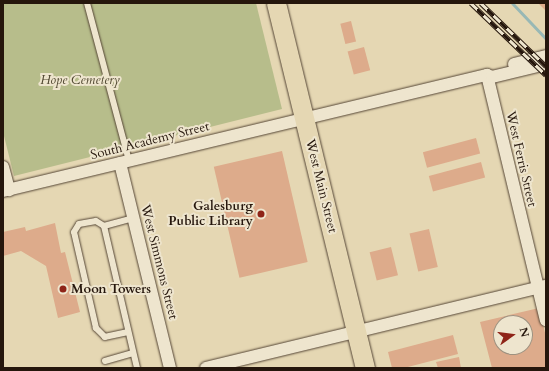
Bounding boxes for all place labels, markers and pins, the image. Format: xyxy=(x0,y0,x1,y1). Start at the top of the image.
place label: Galesburg Public Library xyxy=(168,199,253,230)
marker: Galesburg Public Library xyxy=(256,209,266,219)
place label: Moon Towers xyxy=(71,281,151,297)
marker: Moon Towers xyxy=(58,284,68,294)

